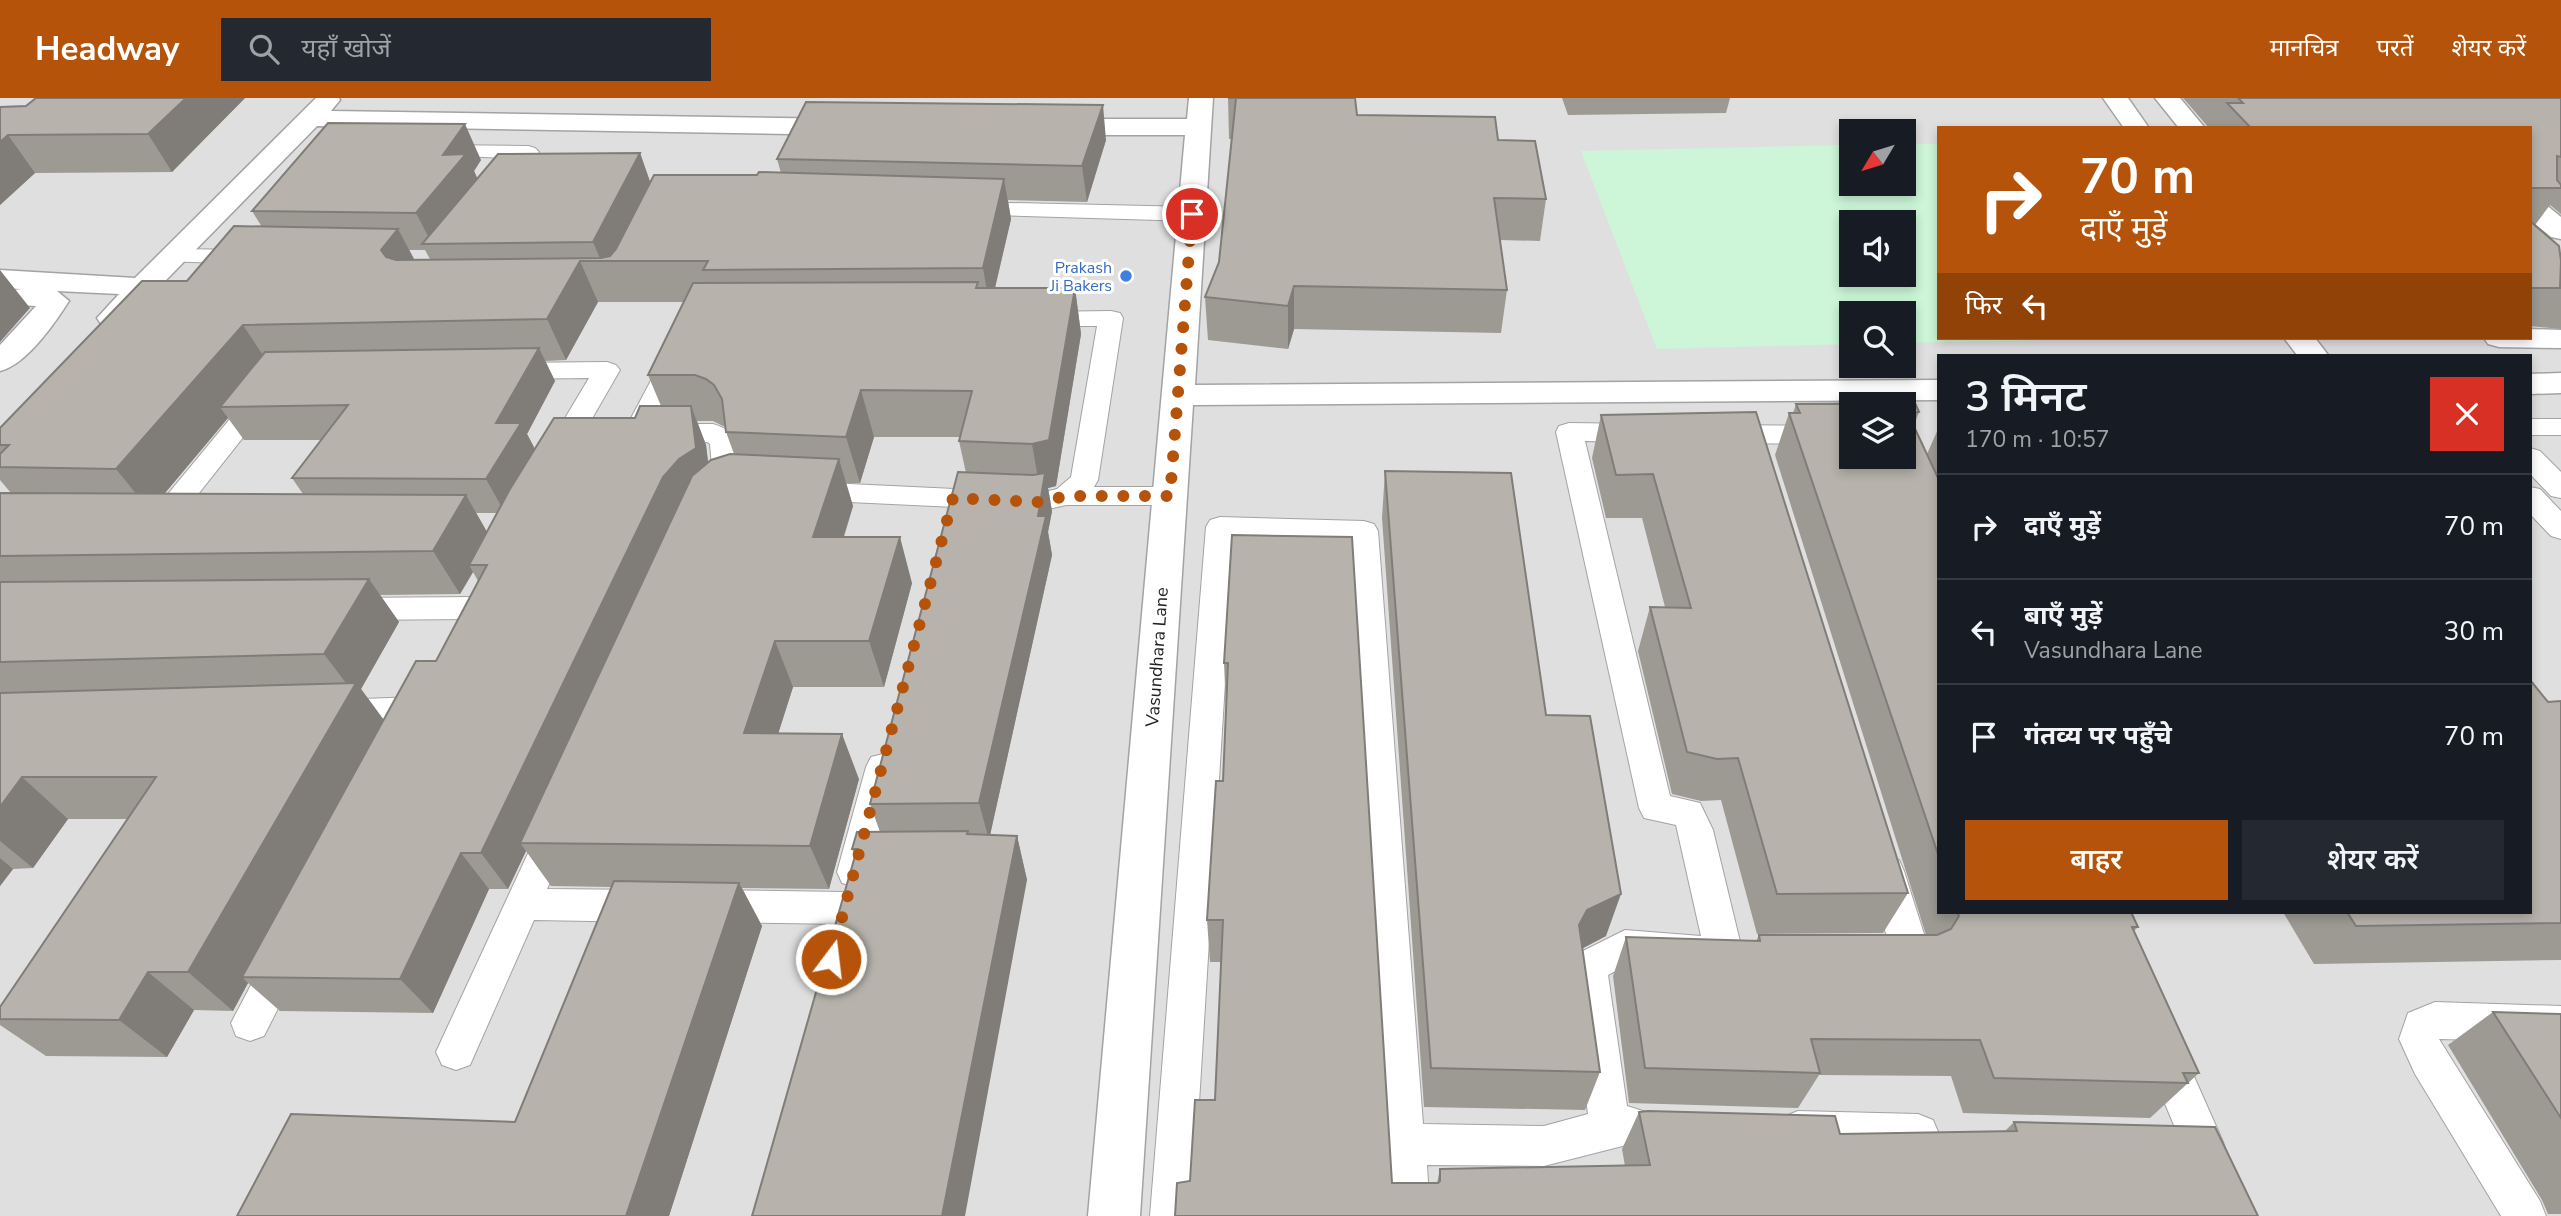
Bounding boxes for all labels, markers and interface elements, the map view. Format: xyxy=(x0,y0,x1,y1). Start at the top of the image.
search box xyxy=(221,18,711,81)
text: Headway xyxy=(35,27,179,72)
icon: search xyxy=(245,30,283,68)
text: यहाँ खोजें xyxy=(301,31,391,66)
text: मानचित्र xyxy=(2270,32,2338,64)
text: परतें xyxy=(2376,32,2414,64)
text: शेयर करें xyxy=(2452,32,2526,64)
north arrow xyxy=(1839,119,1916,196)
map controls xyxy=(1839,119,1916,469)
text: 70 m xyxy=(2080,143,2195,210)
icon: right xyxy=(1965,154,2056,245)
pin xyxy=(1162,184,1222,244)
icon: arrive xyxy=(1173,195,1211,233)
text: दाएँ मुड़ें xyxy=(2080,207,2167,250)
button: sound xyxy=(1839,210,1916,287)
place label: Prakash Ji Bakers xyxy=(1049,257,1112,297)
marker: Prakash Ji Bakers xyxy=(1118,268,1134,284)
icon: left xyxy=(2016,287,2054,325)
text: फिर xyxy=(1965,288,2002,323)
button: search xyxy=(1839,301,1916,378)
text: 3 मिनट xyxy=(1965,369,2087,426)
button: close xyxy=(2430,377,2504,451)
button: layers xyxy=(1839,392,1916,469)
text: 170 m · 10:57 xyxy=(1965,424,2110,455)
icon: right xyxy=(1965,508,2003,546)
text: दाएँ मुड़ें xyxy=(2024,508,2101,543)
text: 70 m xyxy=(2444,509,2504,544)
street label: Vasundhara Lane xyxy=(1140,586,1174,729)
text: बाएँ मुड़ें xyxy=(2024,598,2102,633)
icon: left xyxy=(1965,613,2003,651)
text: 30 m xyxy=(2444,614,2504,649)
text: Vasundhara Lane xyxy=(2024,635,2203,666)
icon: arrive xyxy=(1965,718,2003,756)
text: गंतव्य पर पहुँचे xyxy=(2024,718,2172,753)
text: 70 m xyxy=(2444,719,2504,754)
button: बाहर xyxy=(1965,820,2228,900)
button: शेयर करें xyxy=(2242,820,2504,900)
position arrow xyxy=(794,922,868,996)

